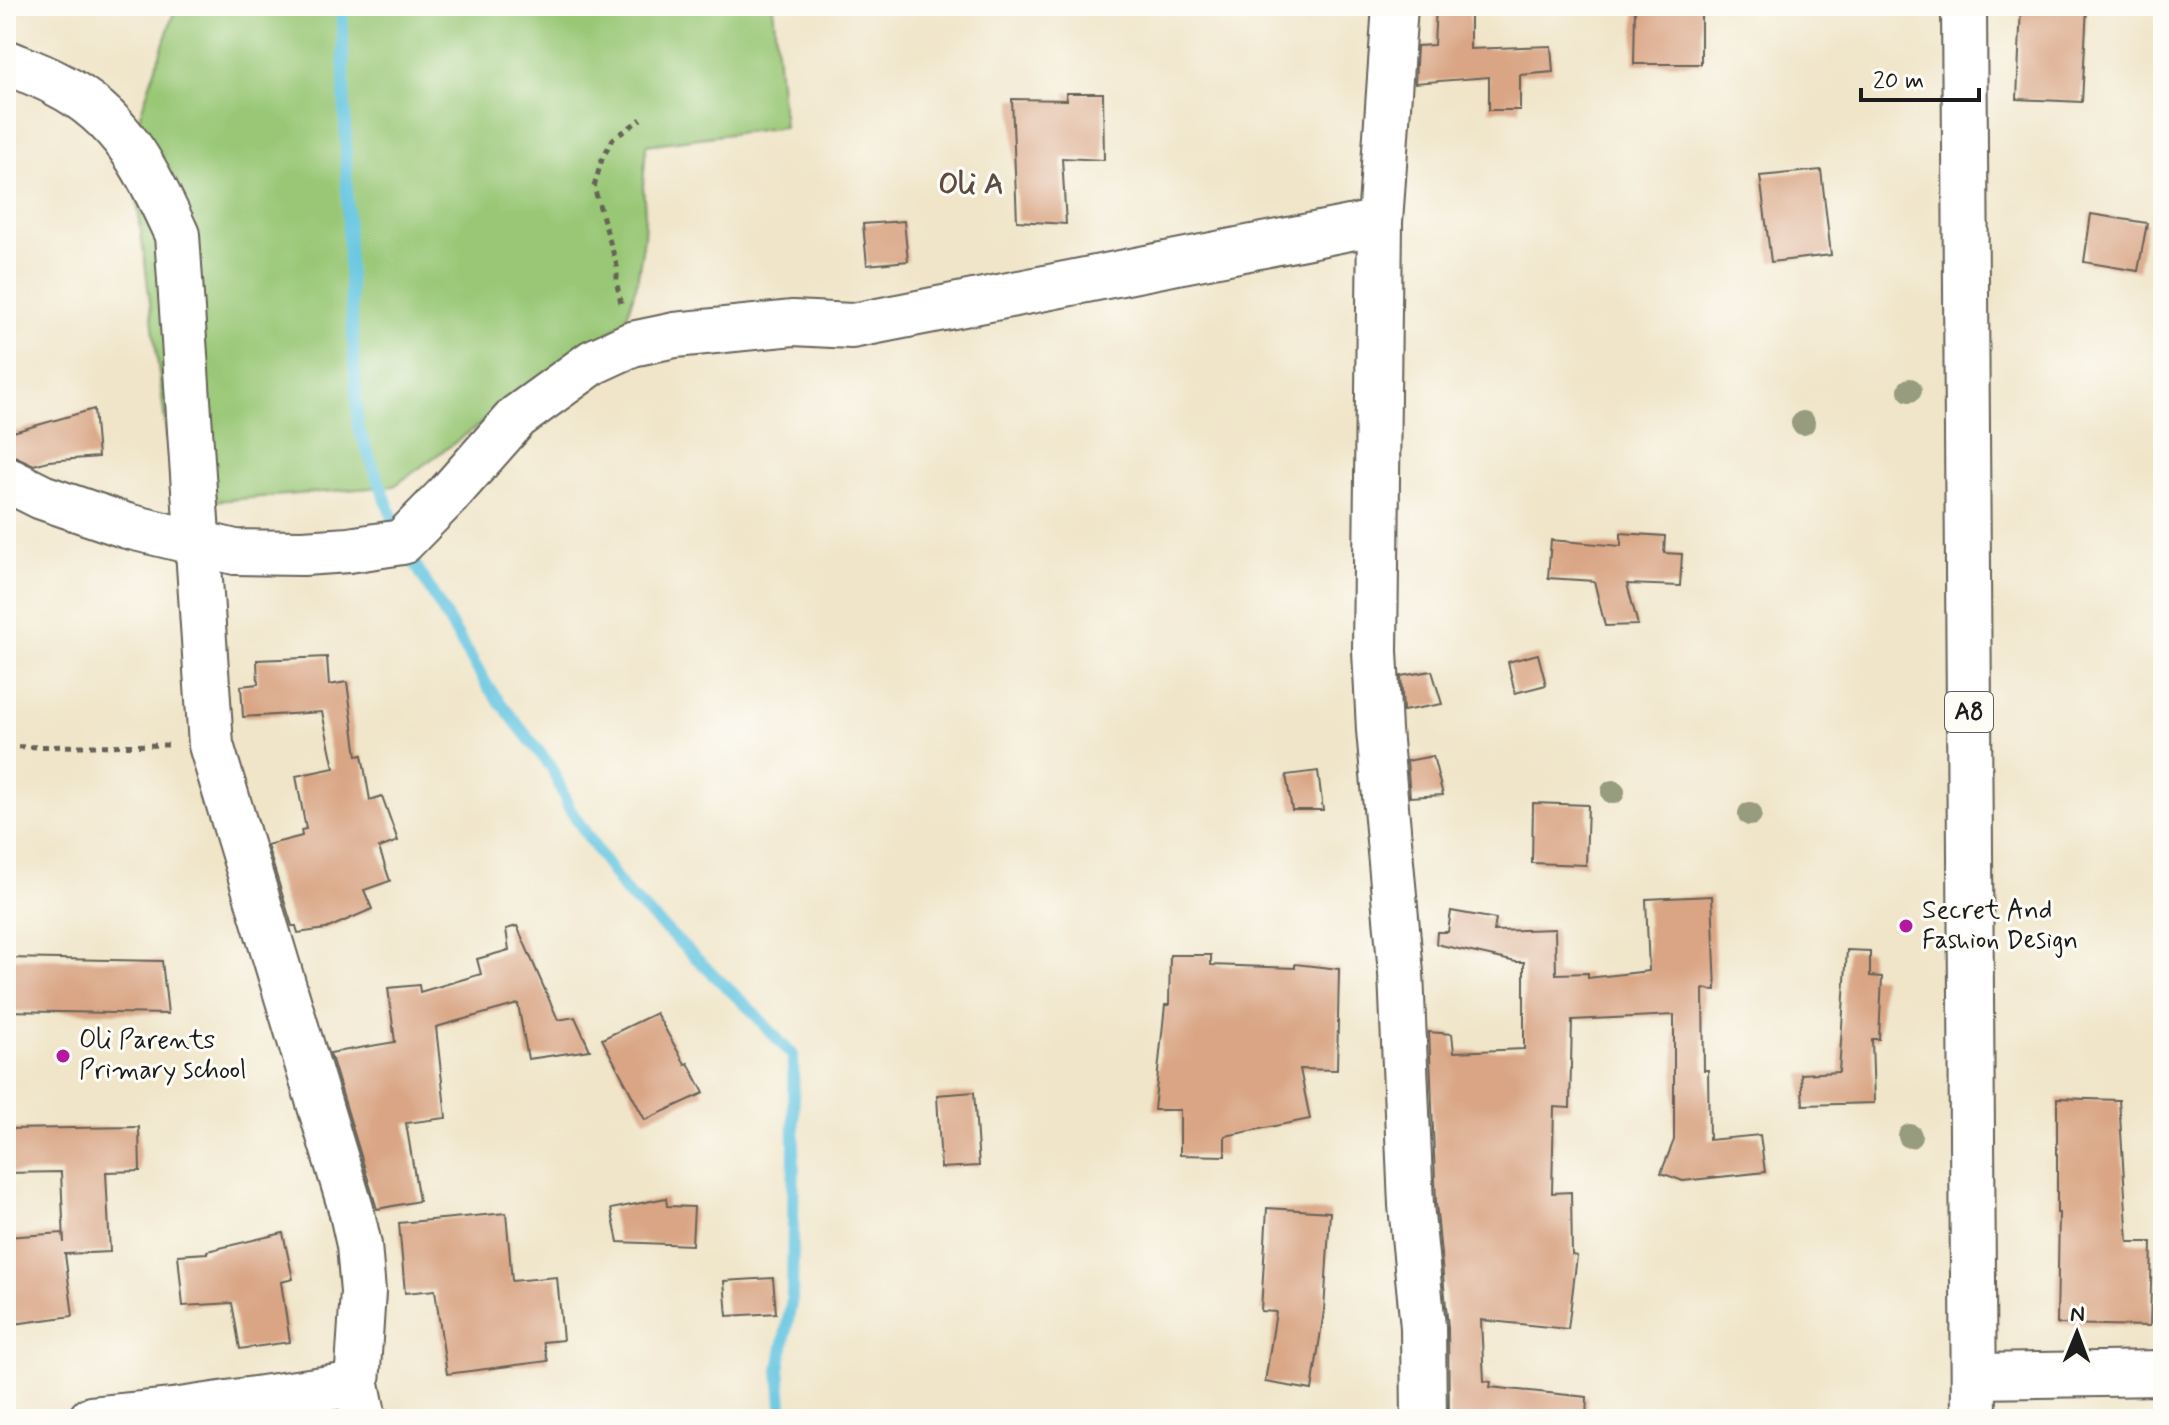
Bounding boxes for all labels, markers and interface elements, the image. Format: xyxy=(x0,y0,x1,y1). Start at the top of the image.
scale bar xyxy=(1861,52,1979,102)
text: 20 m xyxy=(1873,66,1924,97)
district label: Oli A xyxy=(938,165,1004,204)
road number: A8 xyxy=(1945,692,1993,732)
place label: Secret And Fashion Design xyxy=(1922,894,2078,958)
marker: Secret And Fashion Design xyxy=(1897,917,1915,935)
place label: Oli Parents Primary school xyxy=(79,1024,247,1088)
marker: Oli Parents Primary school xyxy=(54,1047,72,1065)
north arrow xyxy=(2037,1293,2117,1373)
text: N xyxy=(2070,1301,2085,1329)

